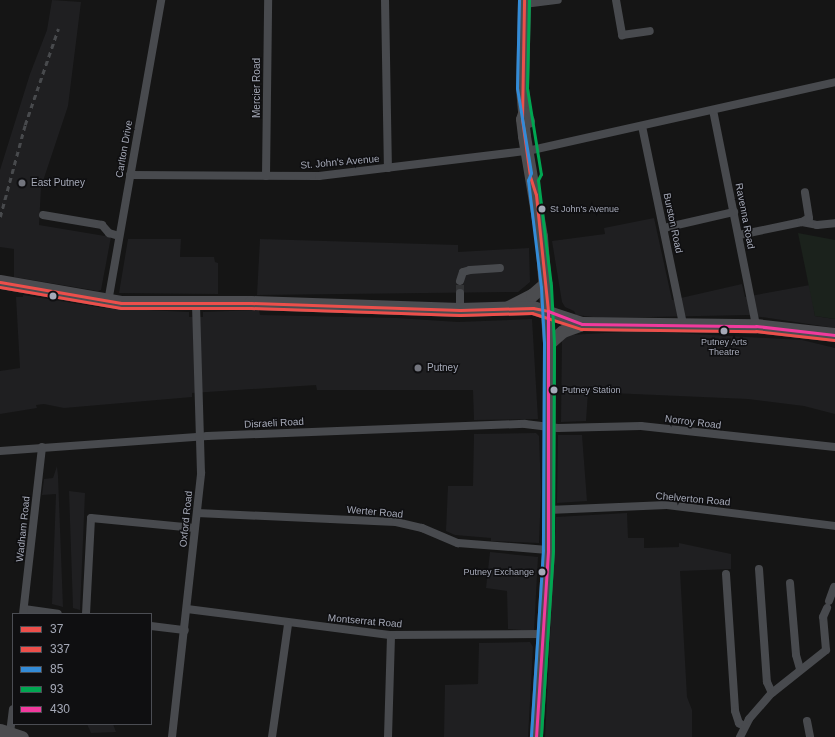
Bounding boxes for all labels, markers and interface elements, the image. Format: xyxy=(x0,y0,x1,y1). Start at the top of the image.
street label: Mercier Road xyxy=(251,58,263,118)
street label: Carlton Drive xyxy=(113,119,135,179)
street label: St. John's Avenue xyxy=(300,153,380,171)
marker: East Putney xyxy=(16,177,28,189)
place label: East Putney xyxy=(31,177,85,189)
street label: Ravenna Road xyxy=(733,182,757,250)
street label: Burston Road xyxy=(661,192,685,254)
marker: St John's Avenue xyxy=(537,204,547,214)
place label: St John's Avenue xyxy=(550,204,620,214)
unlabelled marker xyxy=(48,291,58,301)
marker: Putney Arts Theatre xyxy=(719,326,729,336)
place label: Putney Arts Theatre xyxy=(701,337,747,358)
marker: Putney xyxy=(412,362,424,374)
place label: Putney xyxy=(427,362,458,374)
marker: Putney Station xyxy=(549,385,559,395)
place label: Putney Station xyxy=(562,385,621,395)
street label: Norroy Road xyxy=(664,413,722,431)
street label: Disraeli Road xyxy=(244,415,304,431)
street label: Oxford Road xyxy=(177,490,195,548)
street label: Chelverton Road xyxy=(655,490,731,508)
street label: Wadham Road xyxy=(14,495,32,563)
street label: Werter Road xyxy=(346,504,404,520)
place label: Putney Exchange xyxy=(463,567,534,577)
marker: Putney Exchange xyxy=(537,567,547,577)
street label: Montserrat Road xyxy=(327,612,403,630)
legend xyxy=(12,613,152,725)
text: 37 xyxy=(50,622,63,636)
text: 337 xyxy=(50,642,70,656)
text: 85 xyxy=(50,662,63,676)
text: 93 xyxy=(50,682,63,696)
text: 430 xyxy=(50,702,70,716)

